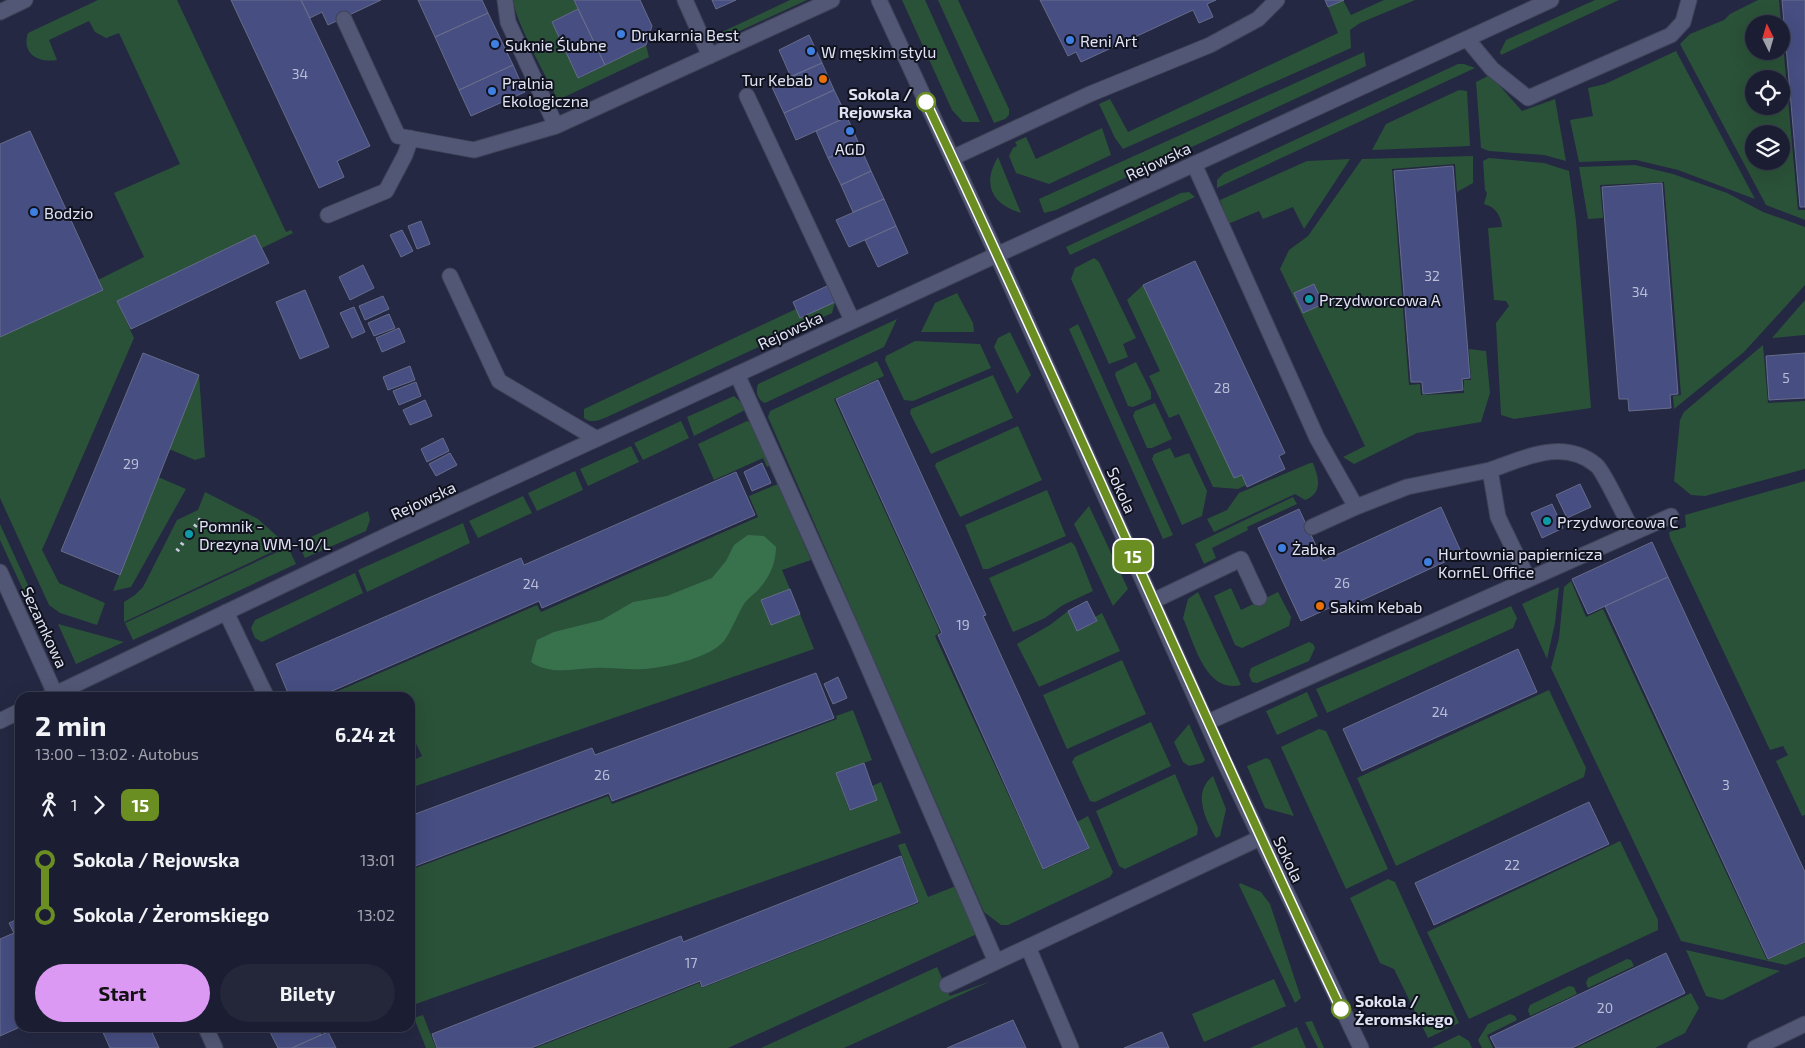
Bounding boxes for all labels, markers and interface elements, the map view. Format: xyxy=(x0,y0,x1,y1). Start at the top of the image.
north arrow xyxy=(1745,15,1790,60)
map controls xyxy=(1745,15,1790,170)
place label: Drukarnia Best xyxy=(631,25,739,44)
marker: Drukarnia Best xyxy=(615,28,627,40)
place label: Reni Art xyxy=(1080,31,1137,50)
marker: Reni Art xyxy=(1064,34,1076,46)
place label: Suknie Ślubne xyxy=(505,35,607,54)
marker: Suknie Ślubne xyxy=(489,38,501,50)
place label: W męskim stylu xyxy=(821,42,937,61)
marker: W męskim stylu xyxy=(805,45,817,57)
house number: 34 xyxy=(292,65,308,82)
place label: Tur Kebab xyxy=(741,70,813,89)
button: locate xyxy=(1745,70,1790,115)
place label: Pralnia Ekologiczna xyxy=(502,73,589,110)
marker: Tur Kebab xyxy=(817,73,829,85)
place label: Sokola / Rejowska xyxy=(839,84,912,121)
marker: Pralnia Ekologiczna xyxy=(486,85,498,97)
marker: Sokola / Rejowska xyxy=(916,92,936,112)
marker: AGD xyxy=(844,125,856,137)
button: layers xyxy=(1745,125,1790,170)
street label: Rejowska xyxy=(1122,138,1194,185)
place label: AGD xyxy=(835,139,865,158)
place label: Bodzio xyxy=(44,203,93,222)
marker: Bodzio xyxy=(28,206,40,218)
house number: 32 xyxy=(1424,267,1440,284)
house number: 34 xyxy=(1632,283,1648,300)
place label: Przydworcowa A xyxy=(1319,290,1441,309)
marker: Przydworcowa A xyxy=(1303,293,1315,305)
street label: Rejowska xyxy=(754,307,826,354)
house number: 5 xyxy=(1782,369,1790,386)
house number: 28 xyxy=(1214,379,1230,396)
house number: 29 xyxy=(123,455,139,472)
street label: Sokola xyxy=(1103,464,1141,516)
street label: Rejowska xyxy=(387,477,459,524)
place label: Przydworcowa C xyxy=(1557,512,1678,531)
marker: Przydworcowa C xyxy=(1541,515,1553,527)
place label: Pomnik - Drezyna WM-10/L xyxy=(199,516,331,553)
marker: Pomnik - Drezyna WM-10/L xyxy=(183,528,195,540)
place label: Żabka xyxy=(1292,539,1336,558)
line badge: 15 xyxy=(1110,540,1156,572)
marker: Żabka xyxy=(1276,542,1288,554)
place label: Hurtownia papiernicza KornEL Office xyxy=(1438,544,1603,581)
text: 15 xyxy=(1124,545,1142,567)
marker: Hurtownia papiernicza KornEL Office xyxy=(1422,556,1434,568)
house number: 26 xyxy=(1334,574,1350,591)
house number: 24 xyxy=(523,575,539,592)
street label: Sezamkowa xyxy=(18,583,72,671)
place label: Sakim Kebab xyxy=(1330,597,1422,616)
marker: Sakim Kebab xyxy=(1314,600,1326,612)
house number: 19 xyxy=(956,616,970,633)
house number: 24 xyxy=(1432,703,1448,720)
text: 2 min xyxy=(35,708,107,742)
text: 6.24 zł xyxy=(335,723,395,746)
text: 13:00 – 13:02 · Autobus xyxy=(35,744,199,763)
house number: 26 xyxy=(594,766,610,783)
house number: 3 xyxy=(1722,776,1730,793)
icon: walk xyxy=(35,791,63,819)
icon: forward xyxy=(85,791,113,819)
text: 15 xyxy=(131,794,149,816)
text: 1 xyxy=(71,795,77,814)
street label: Sokola xyxy=(1270,833,1308,885)
text: Sokola / Rejowska xyxy=(73,848,240,871)
text: 13:01 xyxy=(360,850,395,869)
house number: 22 xyxy=(1504,856,1520,873)
text: Sokola / Żeromskiego xyxy=(73,903,269,926)
text: 13:02 xyxy=(357,905,395,924)
house number: 17 xyxy=(685,954,697,971)
button: Start xyxy=(35,964,210,1022)
button: Bilety xyxy=(220,964,395,1022)
place label: Sokola / Żeromskiego xyxy=(1355,991,1453,1028)
marker: Sokola / Żeromskiego xyxy=(1331,999,1351,1019)
house number: 20 xyxy=(1597,999,1613,1016)

